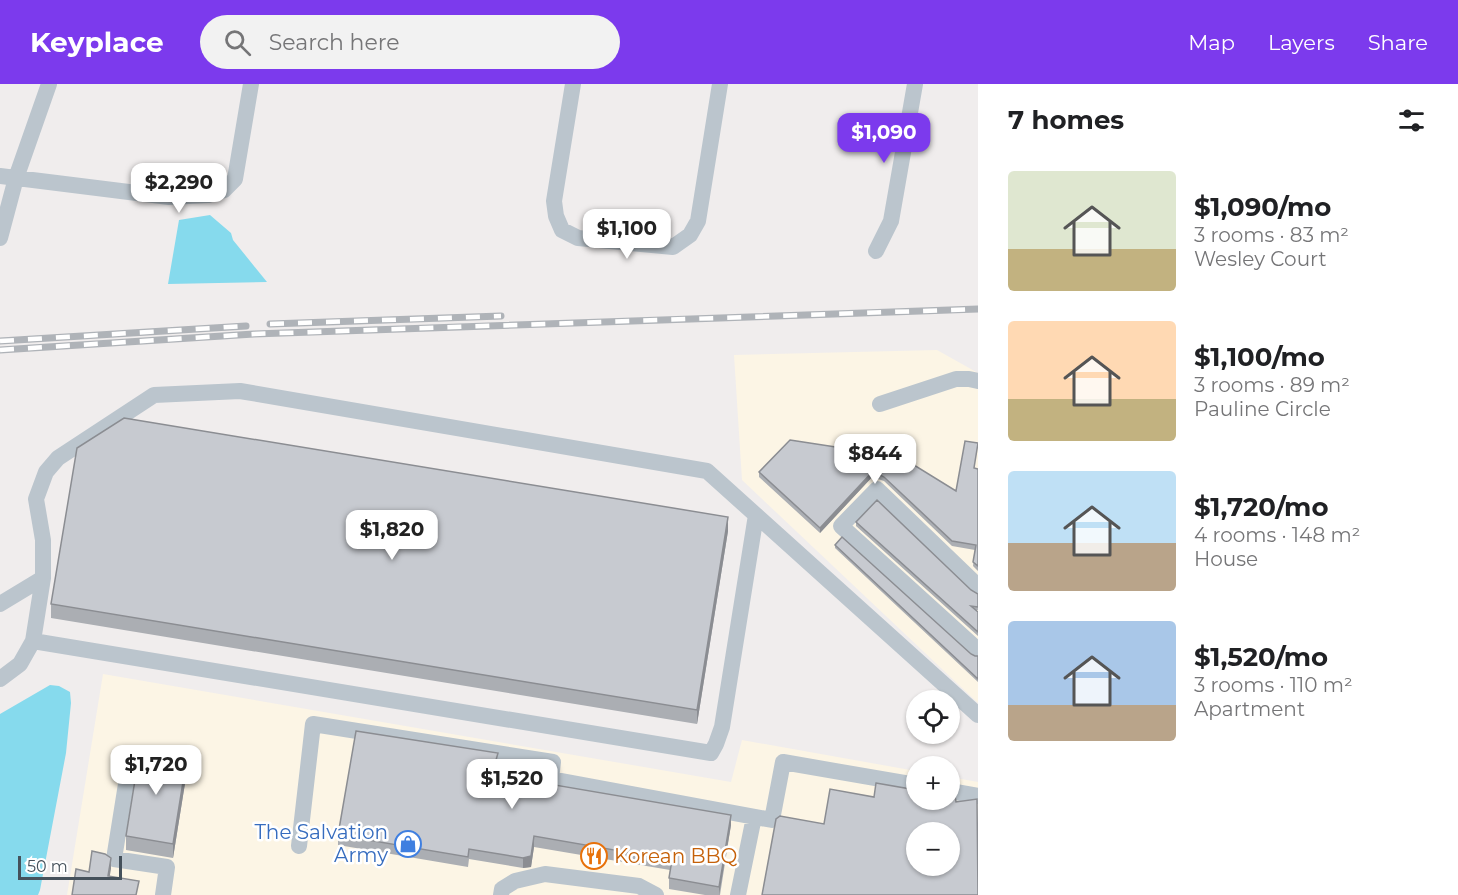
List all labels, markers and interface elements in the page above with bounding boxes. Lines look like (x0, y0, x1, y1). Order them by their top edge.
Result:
search box (200, 15, 620, 69)
text: Keyplace (30, 25, 164, 59)
icon: search (221, 26, 254, 59)
text: Search here (269, 29, 400, 56)
text: Map (1188, 30, 1235, 55)
text: Layers (1268, 30, 1335, 55)
text: Share (1368, 30, 1428, 55)
text: 7 homes (1008, 104, 1124, 136)
icon: filters (1395, 104, 1428, 137)
pin: $1,090 (835, 113, 933, 164)
text: $1,090 (851, 120, 917, 144)
pin: $2,290 (130, 163, 228, 214)
text: $2,290 (145, 170, 213, 194)
text: $1,090/mo (1194, 191, 1331, 223)
icon: home (1056, 195, 1128, 267)
pin: $1,100 (578, 209, 676, 260)
text: $1,100 (597, 216, 657, 240)
text: 3 rooms · 83 m² (1194, 223, 1349, 247)
text: Wesley Court (1194, 247, 1327, 271)
text: $1,100/mo (1194, 341, 1325, 373)
icon: home (1056, 345, 1128, 417)
text: 3 rooms · 89 m² (1194, 373, 1350, 397)
text: Pauline Circle (1194, 397, 1331, 421)
pin: $844 (839, 434, 911, 485)
text: $844 (848, 441, 902, 465)
text: $1,720/mo (1194, 491, 1328, 523)
icon: home (1056, 495, 1128, 567)
pin: $1,820 (343, 510, 441, 561)
text: $1,820 (360, 517, 424, 541)
text: 4 rooms · 148 m² (1194, 523, 1360, 547)
text: House (1194, 547, 1258, 571)
text: $1,520/mo (1194, 641, 1328, 673)
icon: home (1056, 645, 1128, 717)
text: 3 rooms · 110 m² (1194, 673, 1353, 697)
map controls (906, 690, 960, 876)
button: locate (906, 690, 960, 744)
text: Apartment (1194, 697, 1305, 721)
pin: $1,720 (107, 745, 205, 796)
text: $1,720 (124, 752, 188, 776)
button: + (906, 756, 960, 810)
pin: $1,520 (463, 759, 561, 810)
text: $1,520 (481, 766, 543, 790)
place label: The Salvation Army (254, 820, 388, 867)
button: − (906, 822, 960, 876)
shop icon: The Salvation Army (393, 829, 423, 859)
restaurant icon: Korean BBQ (579, 841, 609, 871)
place label: Korean BBQ (614, 844, 738, 868)
scale bar (18, 853, 122, 880)
text: 50 m (27, 857, 68, 876)

